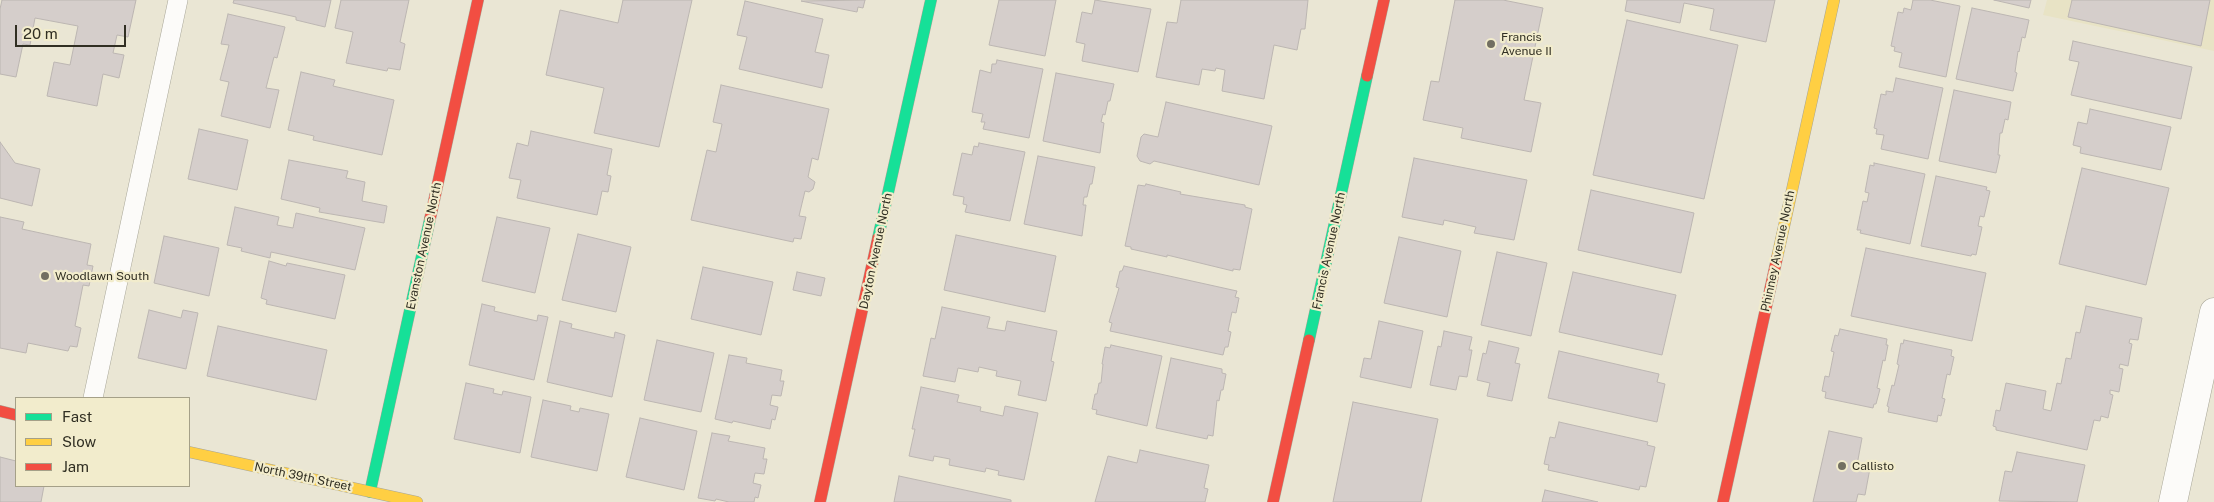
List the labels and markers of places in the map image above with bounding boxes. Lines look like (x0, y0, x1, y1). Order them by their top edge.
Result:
place label: Francis Avenue II (1501, 30, 1552, 58)
marker: Francis Avenue II (1485, 38, 1497, 50)
place label: Woodlawn South (55, 269, 149, 283)
marker: Woodlawn South (39, 270, 51, 282)
place label: Callisto (1852, 459, 1894, 473)
marker: Callisto (1836, 460, 1848, 472)

